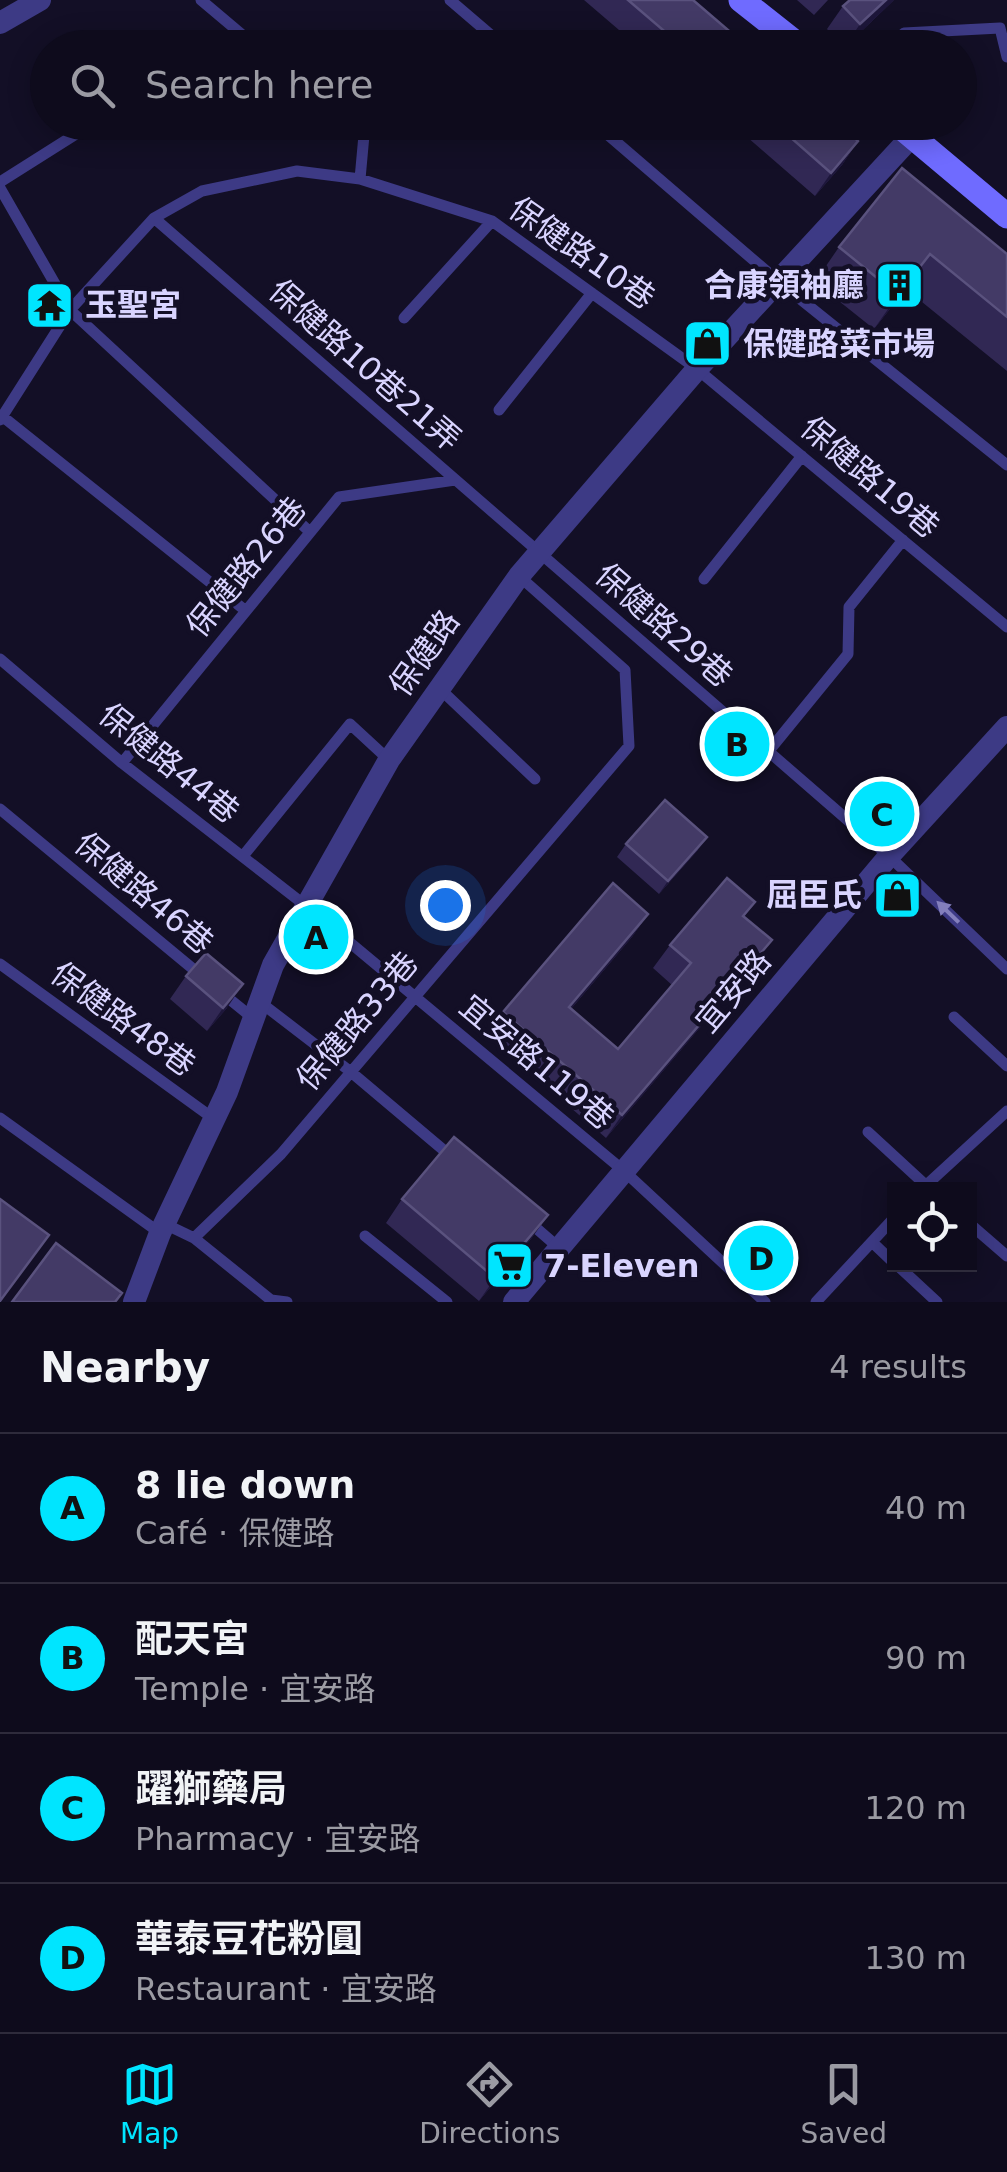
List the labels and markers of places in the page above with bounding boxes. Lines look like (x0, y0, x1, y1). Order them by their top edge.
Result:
building icon: 合康領袖廳 (873, 259, 925, 311)
place label: 合康領袖廳 (704, 266, 864, 304)
temple icon: 玉聖宮 (24, 279, 76, 331)
place label: 玉聖宮 (85, 286, 181, 324)
shop icon: 保健路菜市場 (682, 318, 734, 370)
place label: 保健路菜市場 (743, 325, 935, 363)
pin: B (704, 706, 770, 782)
pin: C (850, 776, 914, 852)
shop icon: 屈臣氏 (871, 869, 923, 921)
place label: 屈臣氏 (766, 876, 862, 914)
pin: A (284, 900, 348, 974)
pin: D (728, 1220, 794, 1296)
supermarket icon: 7-Eleven (483, 1240, 535, 1292)
place label: 7-Eleven (544, 1247, 699, 1285)

